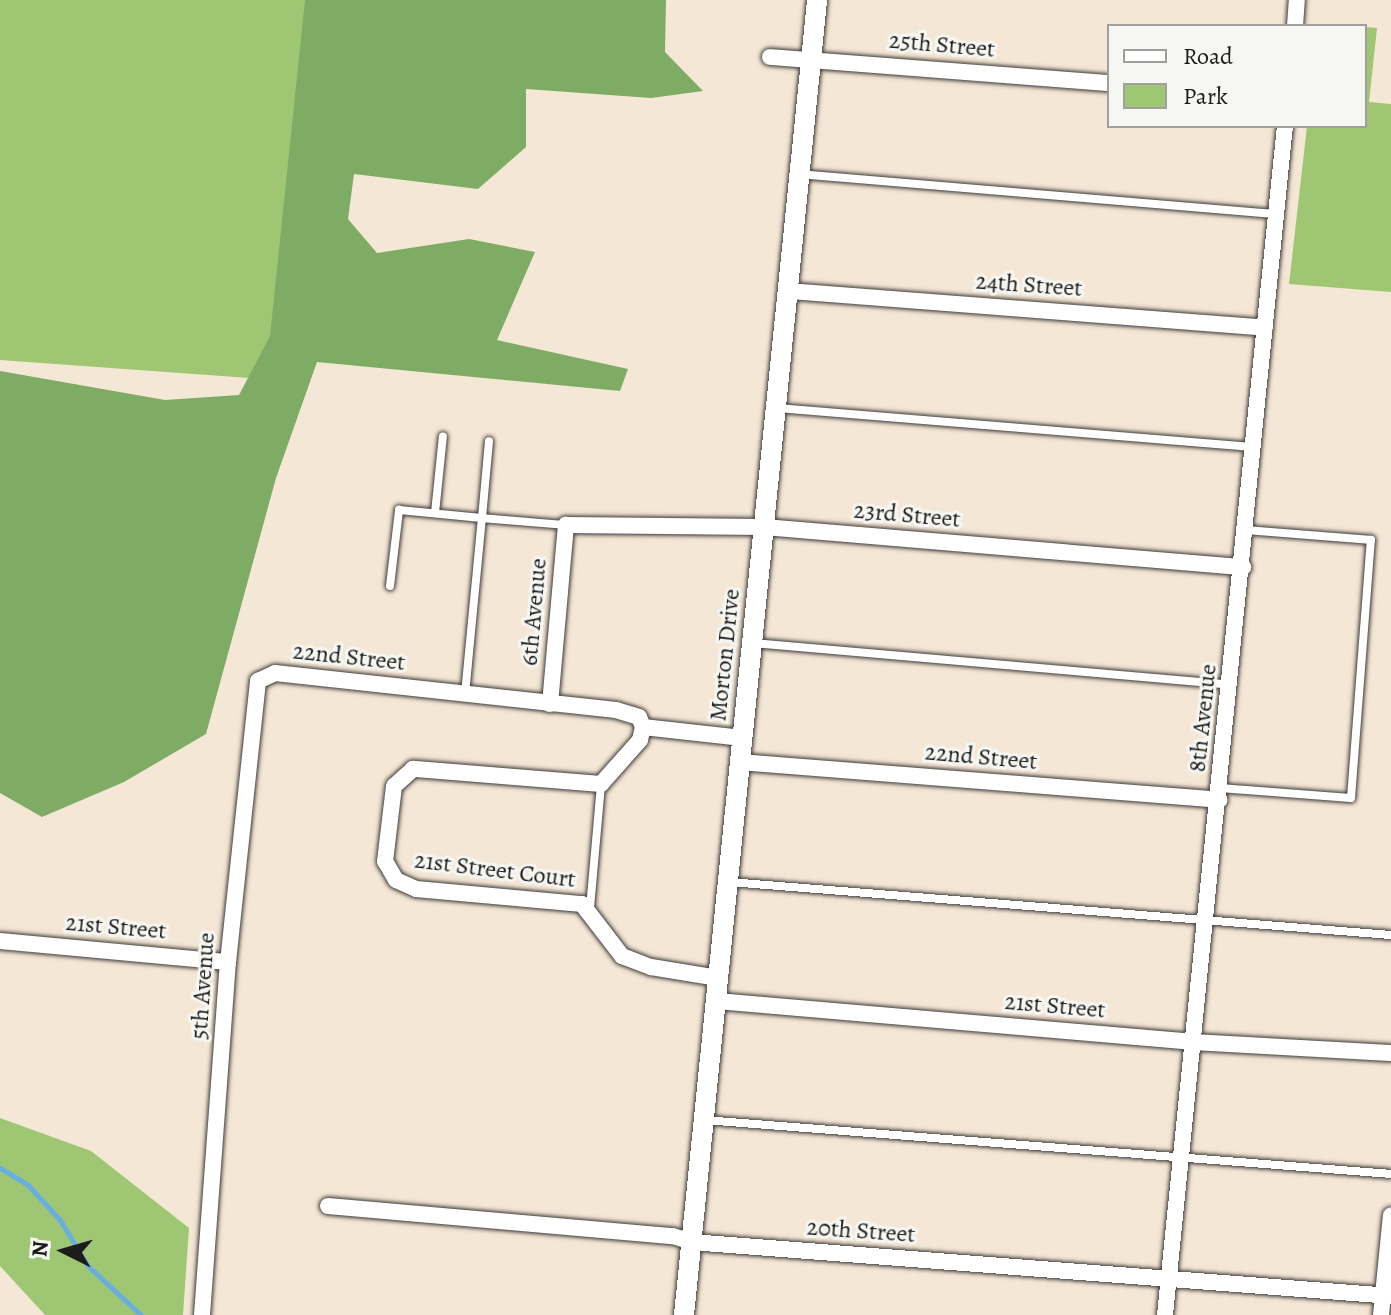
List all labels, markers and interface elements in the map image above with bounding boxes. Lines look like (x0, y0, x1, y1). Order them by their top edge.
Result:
legend (1107, 24, 1367, 128)
street label: 25th Street (888, 26, 996, 64)
text: Road (1183, 40, 1233, 72)
text: Park (1183, 80, 1228, 112)
street label: 24th Street (975, 267, 1083, 303)
street label: 23rd Street (852, 496, 962, 534)
street label: 6th Avenue (515, 557, 553, 667)
street label: Morton Drive (704, 588, 746, 722)
street label: 22nd Street (291, 637, 407, 677)
street label: 8th Avenue (1183, 662, 1223, 774)
street label: 22nd Street (924, 738, 1038, 776)
street label: 21st Street Court (413, 846, 577, 894)
street label: 21st Street (64, 908, 168, 946)
street label: 5th Avenue (185, 931, 221, 1041)
street label: 21st Street (1003, 987, 1107, 1025)
north arrow (24, 1211, 104, 1291)
street label: 20th Street (806, 1213, 916, 1249)
text: N (24, 1240, 56, 1258)

